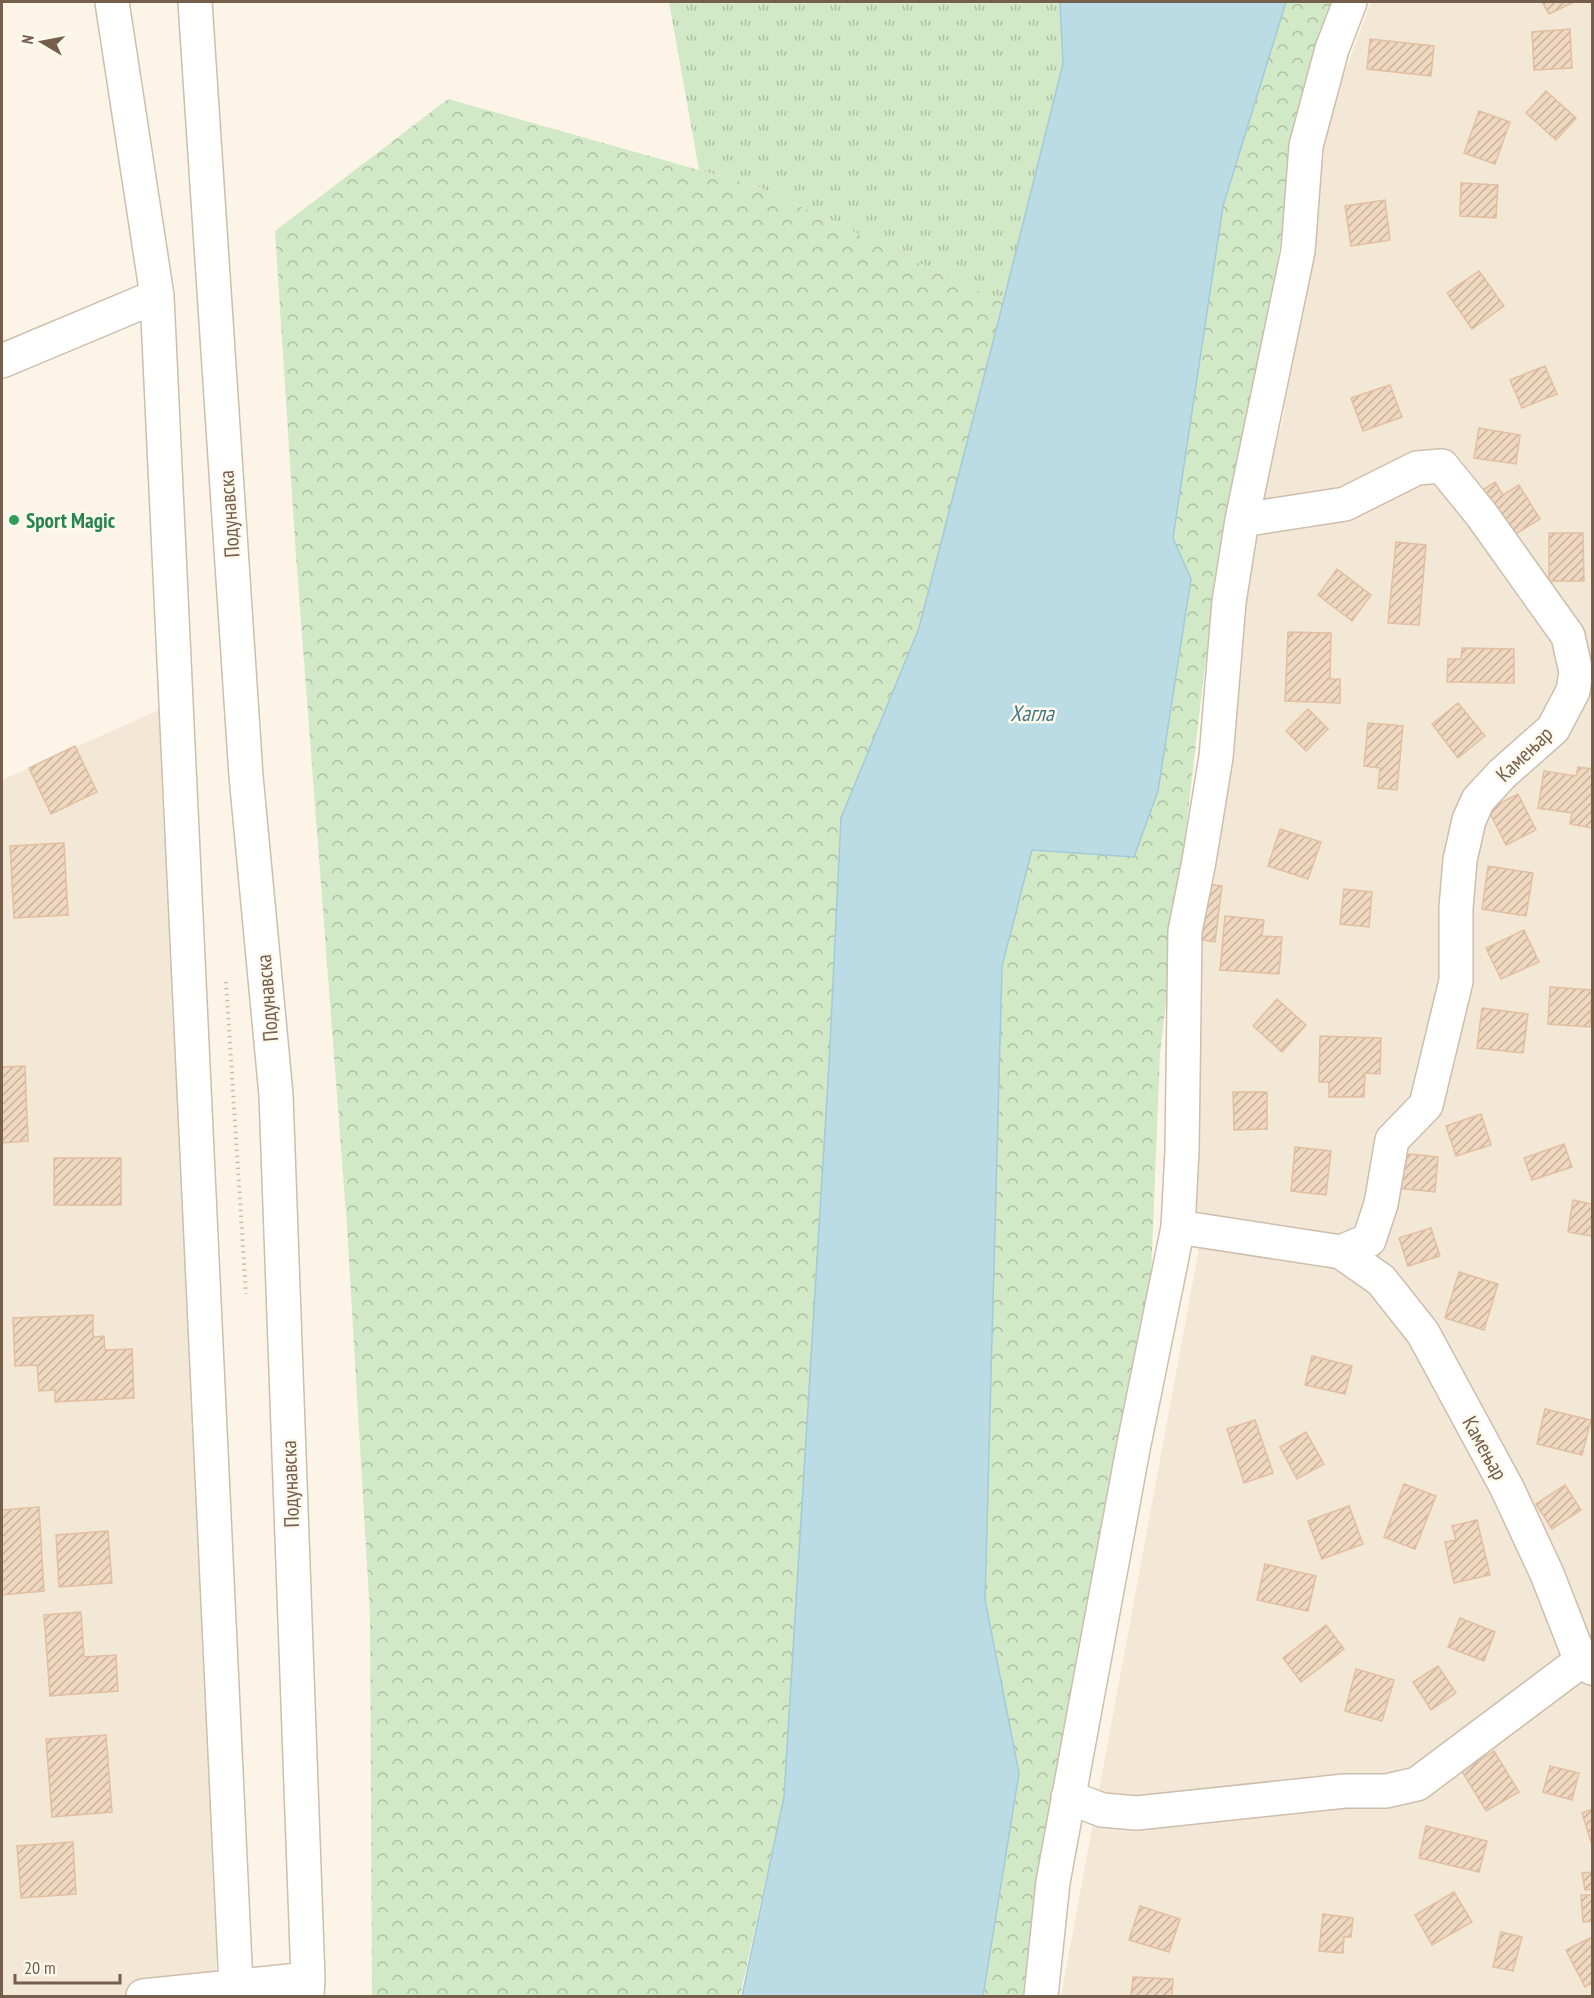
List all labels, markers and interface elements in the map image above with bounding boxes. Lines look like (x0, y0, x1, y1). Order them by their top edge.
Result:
north arrow (12, 12, 72, 72)
text: N (17, 33, 38, 45)
street label: Подунавска (212, 470, 246, 558)
place label: Sport Magic (26, 507, 116, 534)
marker: Sport Magic (7, 513, 21, 527)
water label: Хагла (1010, 699, 1055, 727)
street label: Камењар (1490, 720, 1558, 788)
street label: Подунавска (250, 953, 284, 1043)
street label: Камењар (1456, 1411, 1514, 1485)
street label: Подунавска (275, 1440, 305, 1528)
scale bar (15, 1947, 120, 1985)
text: 20 m (24, 1956, 56, 1979)

